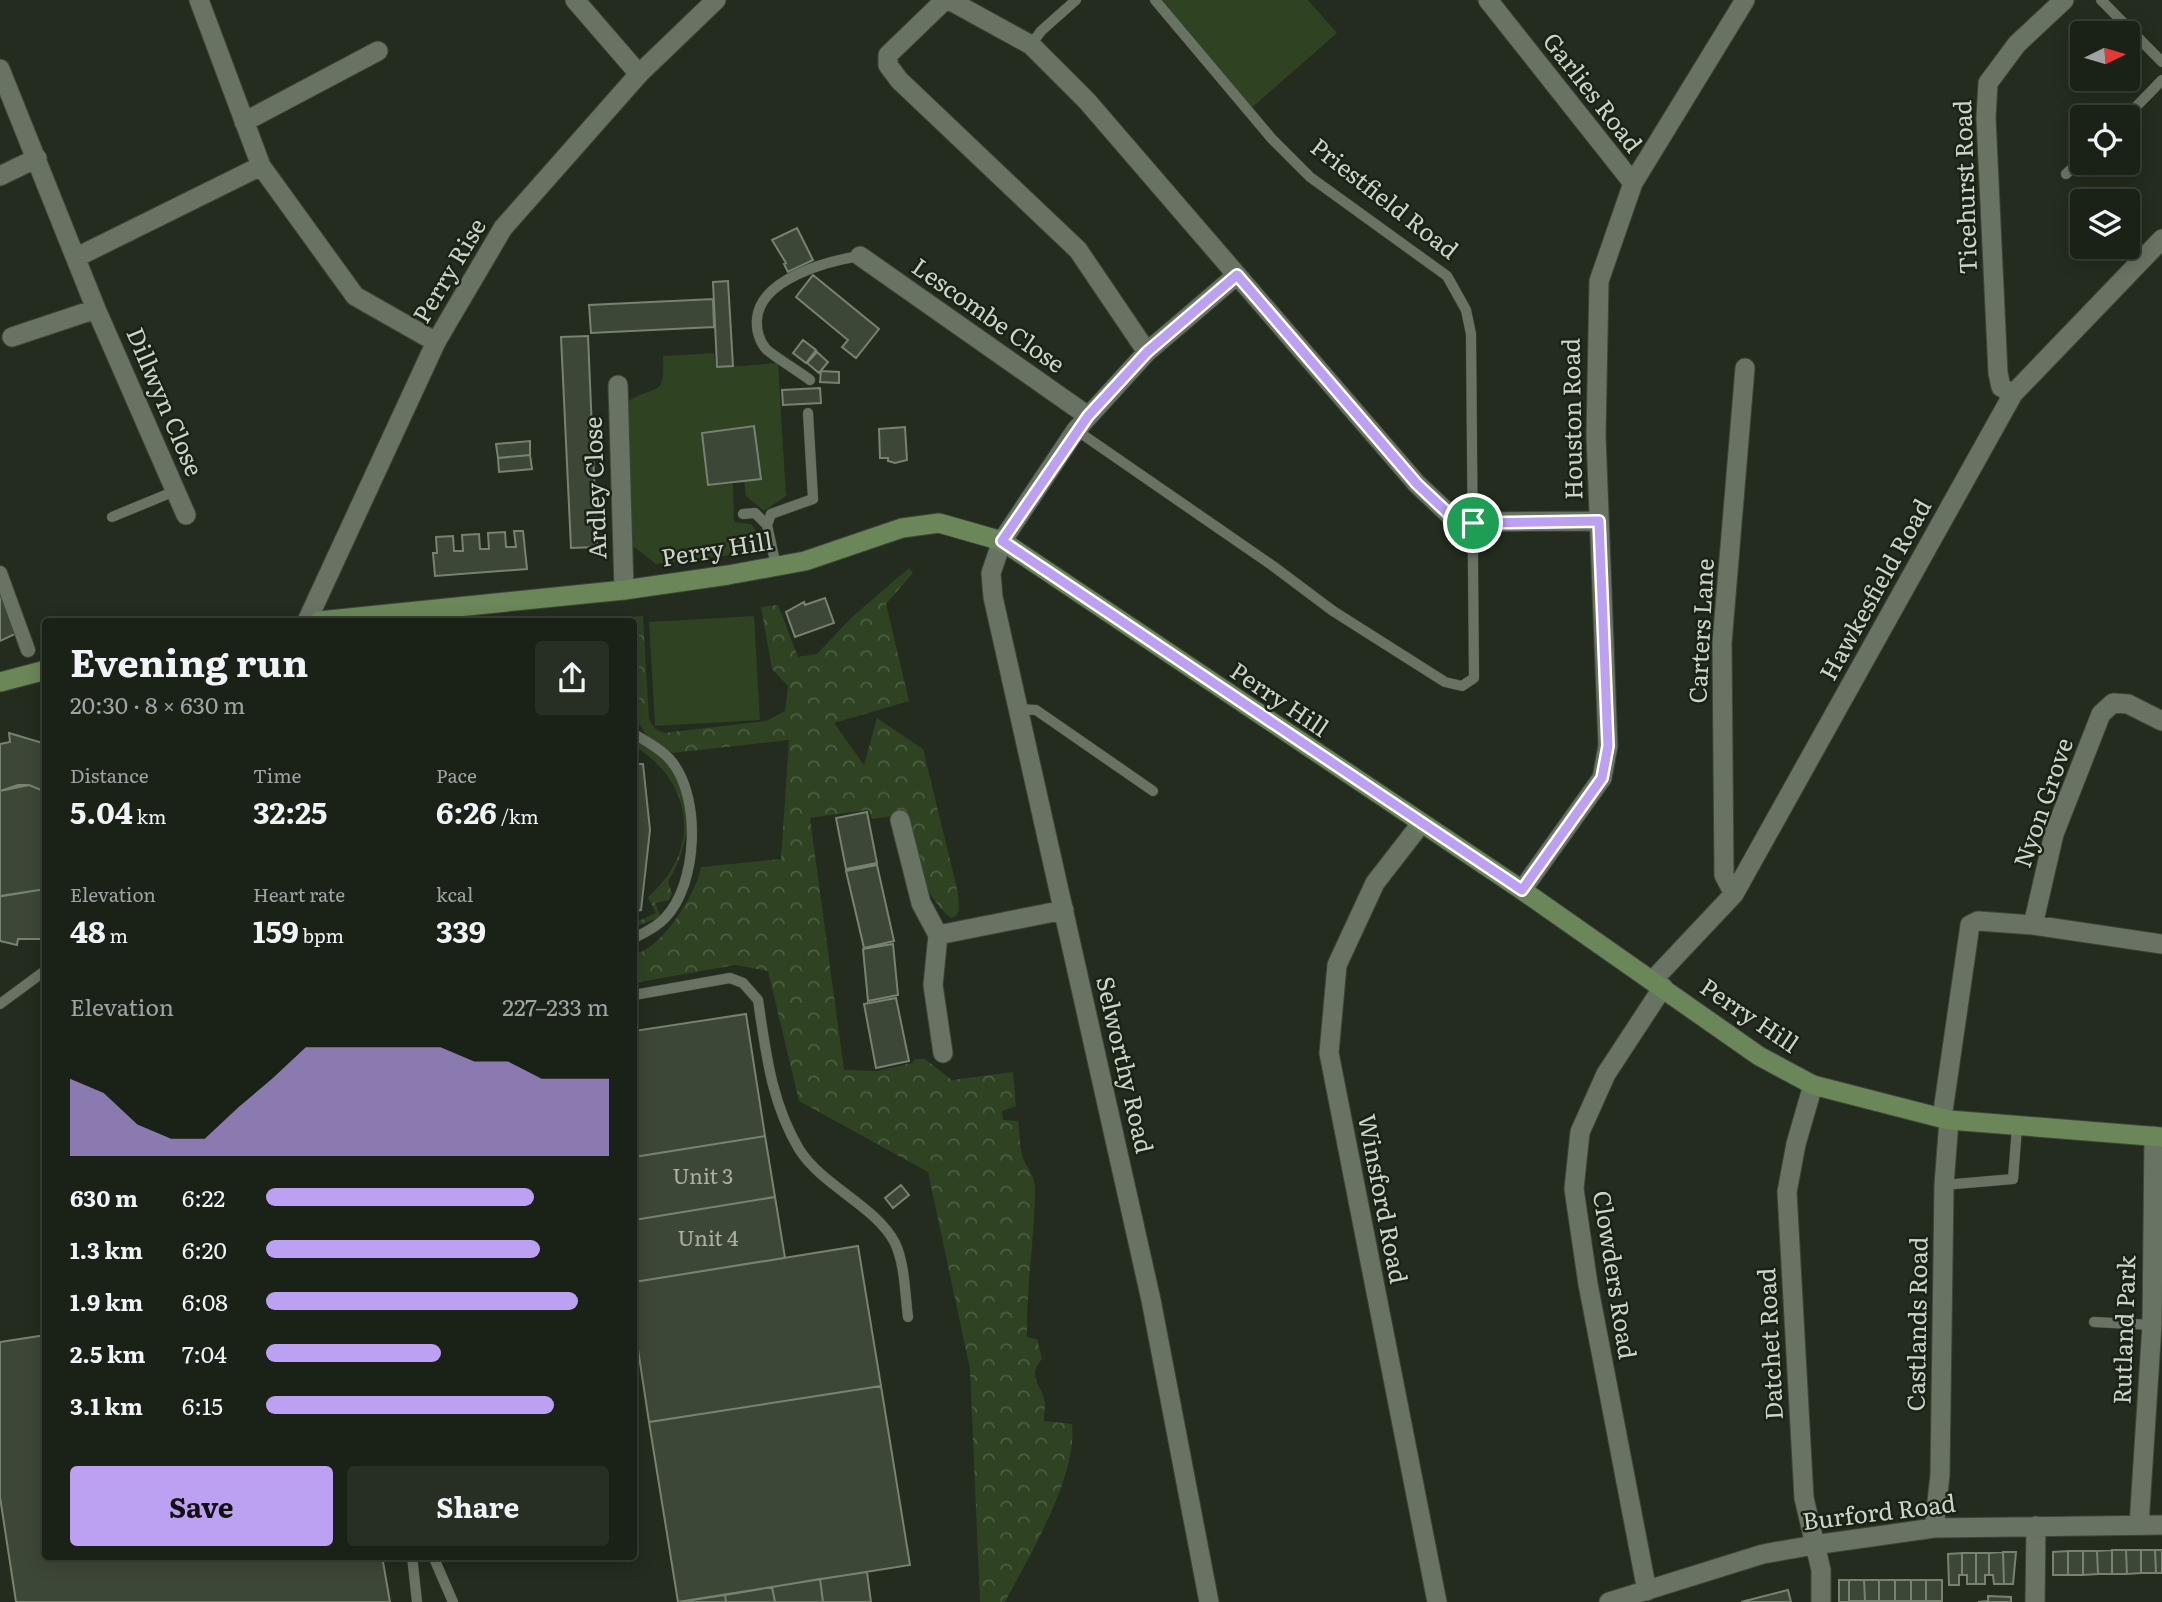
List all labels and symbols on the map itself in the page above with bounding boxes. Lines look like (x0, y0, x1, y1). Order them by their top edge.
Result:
north arrow (2070, 21, 2140, 91)
street label: Garlies Road (1536, 24, 1652, 159)
street label: Ticehurst Road (1943, 99, 1984, 275)
street label: Priestfield Road (1304, 128, 1467, 266)
street label: Perry Rise (403, 211, 493, 329)
street label: Lescombe Close (906, 248, 1073, 380)
street label: Dillwyn Close (119, 321, 213, 481)
street label: Houston Road (1552, 337, 1589, 500)
street label: Ardley Close (574, 416, 613, 560)
street label: Hawkesfield Road (1809, 491, 1938, 686)
pin (1443, 493, 1503, 553)
street label: Perry Hill (658, 521, 775, 574)
street label: Carters Lane (1678, 557, 1721, 704)
street label: Perry Hill (1224, 652, 1337, 744)
street label: Nyon Grove (2003, 732, 2080, 872)
street label: Perry Hill (1694, 968, 1807, 1060)
street label: Selworthy Road (1089, 972, 1164, 1157)
street label: Winsford Road (1351, 1111, 1418, 1287)
house number: Unit 3 (673, 1159, 733, 1190)
street label: Clowders Road (1586, 1188, 1647, 1362)
house number: Unit 4 (677, 1221, 739, 1252)
street label: Castlands Road (1896, 1236, 1935, 1412)
street label: Rutland Park (2102, 1254, 2143, 1405)
street label: Datchet Road (1747, 1267, 1790, 1421)
street label: Burford Road (1800, 1484, 1958, 1537)

